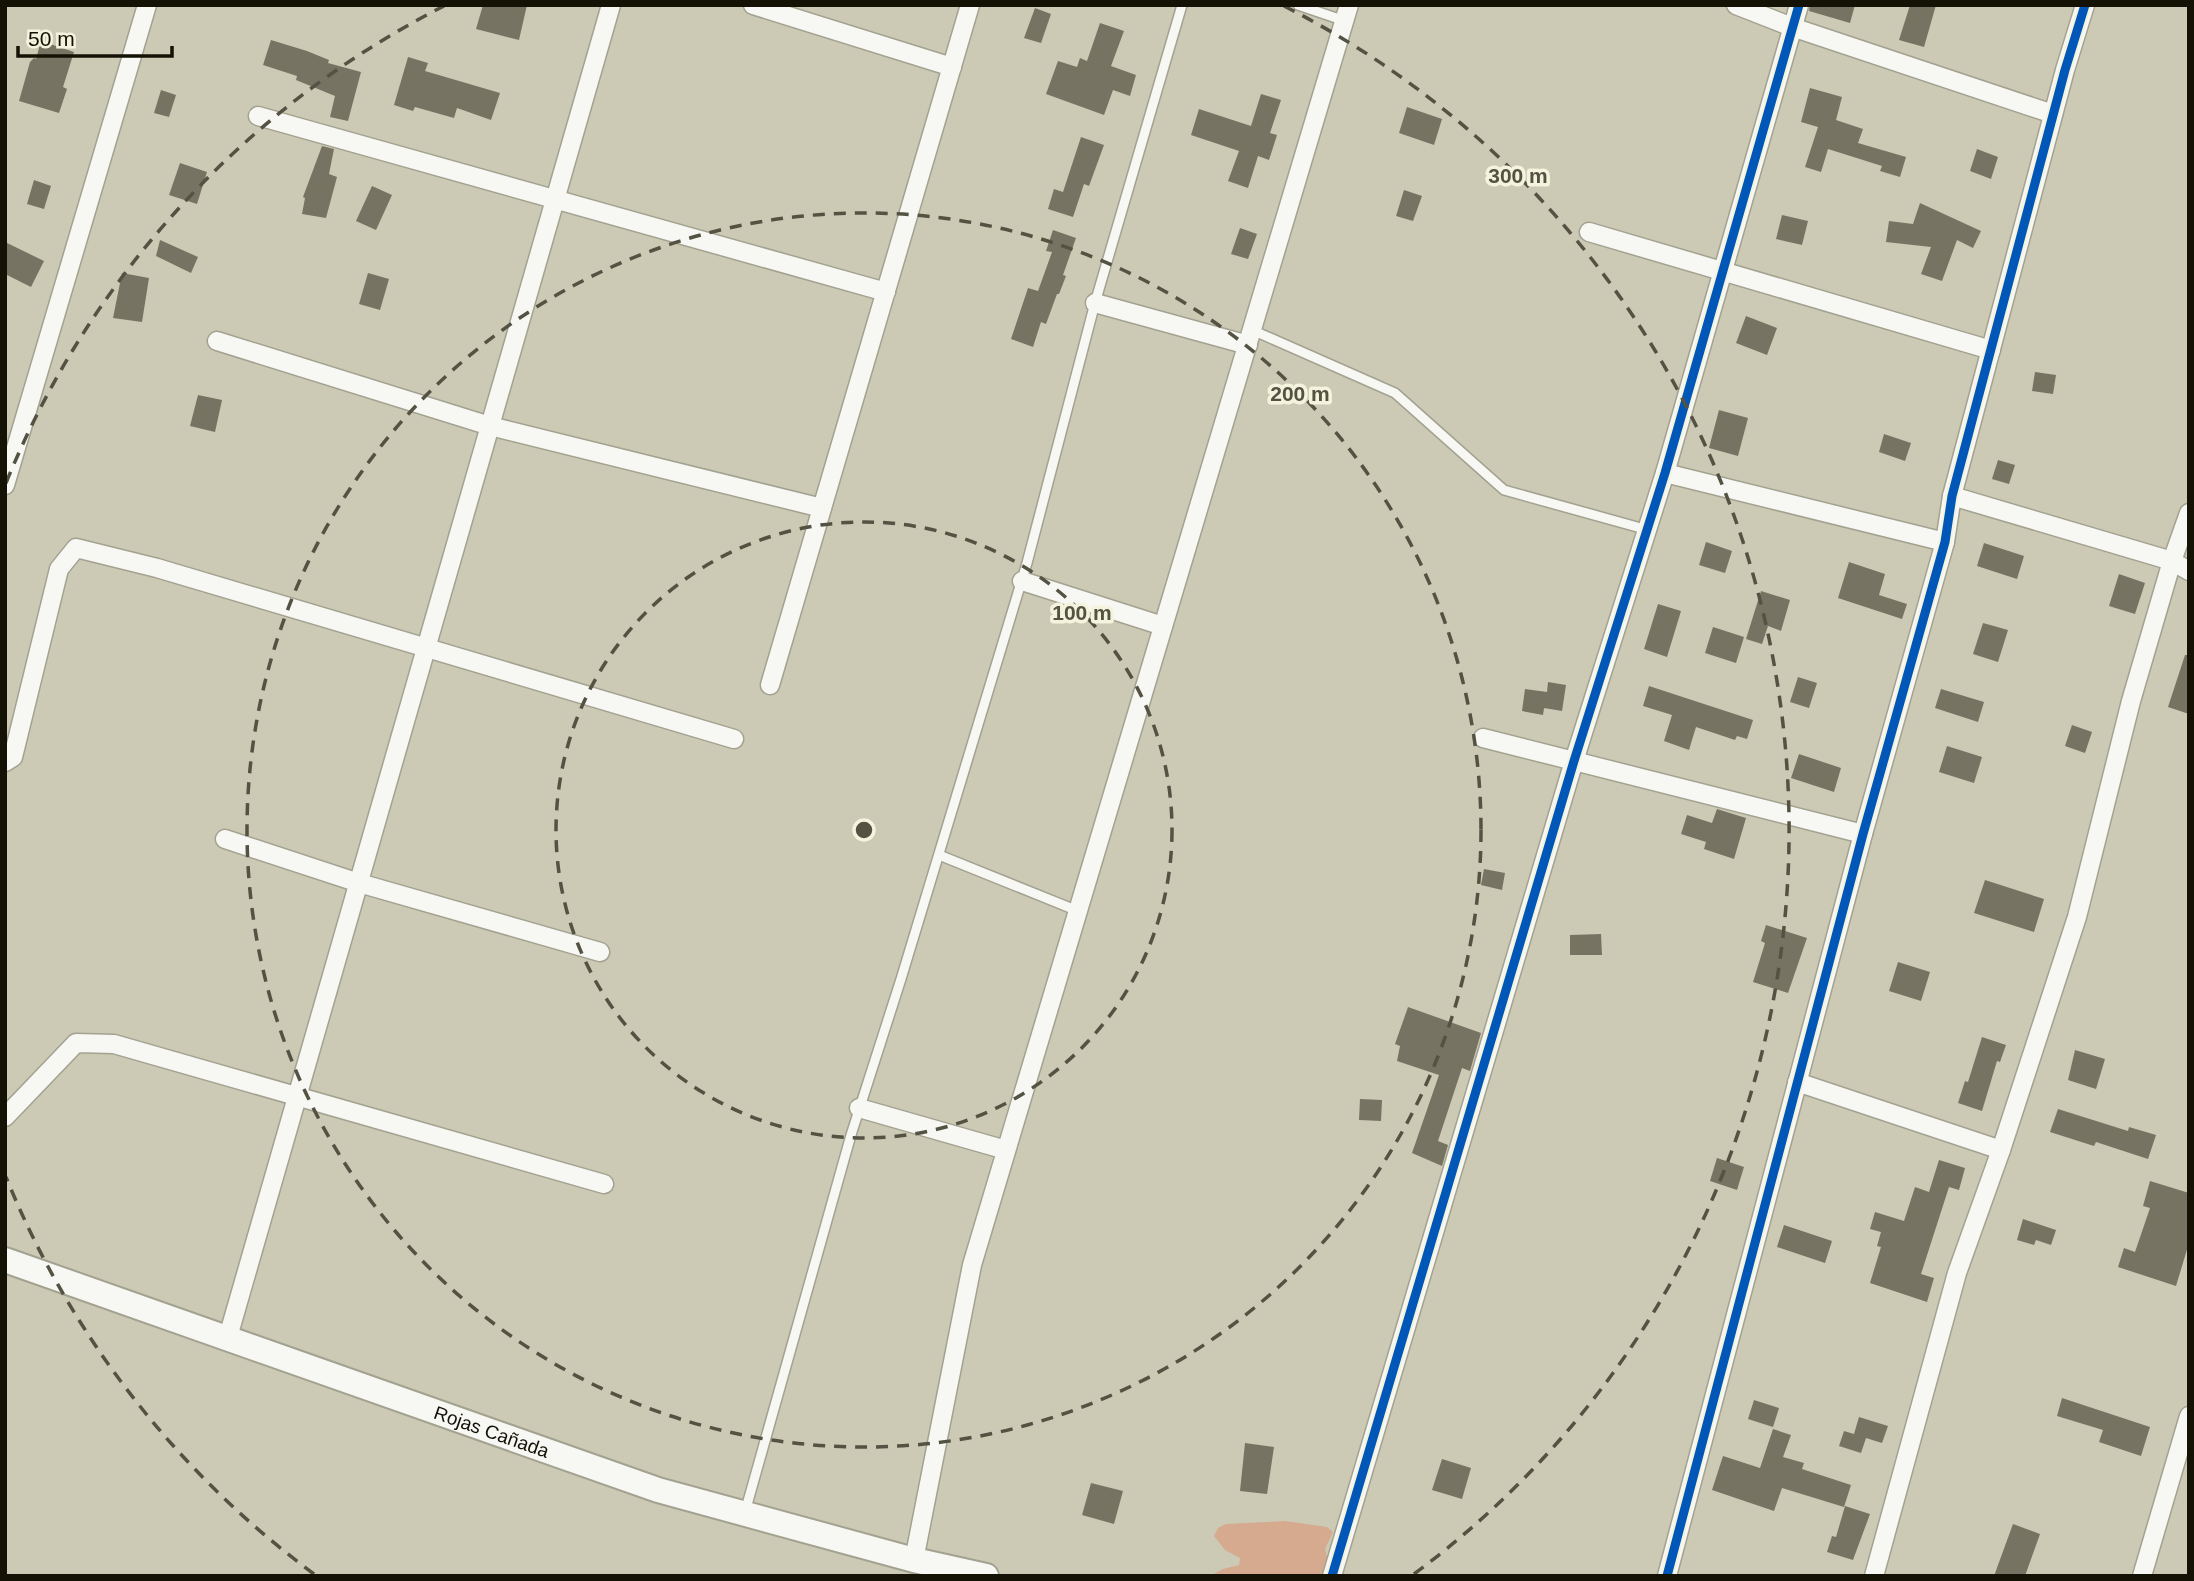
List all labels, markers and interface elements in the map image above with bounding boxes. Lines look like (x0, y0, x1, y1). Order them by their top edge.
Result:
scale bar (18, 14, 172, 58)
text: 50 m (28, 27, 75, 50)
text: 300 m (1488, 164, 1548, 187)
text: 200 m (1270, 382, 1330, 405)
text: 100 m (1052, 601, 1112, 624)
centre of rings (852, 818, 876, 842)
street label: Rojas Cañada (431, 1402, 552, 1462)

